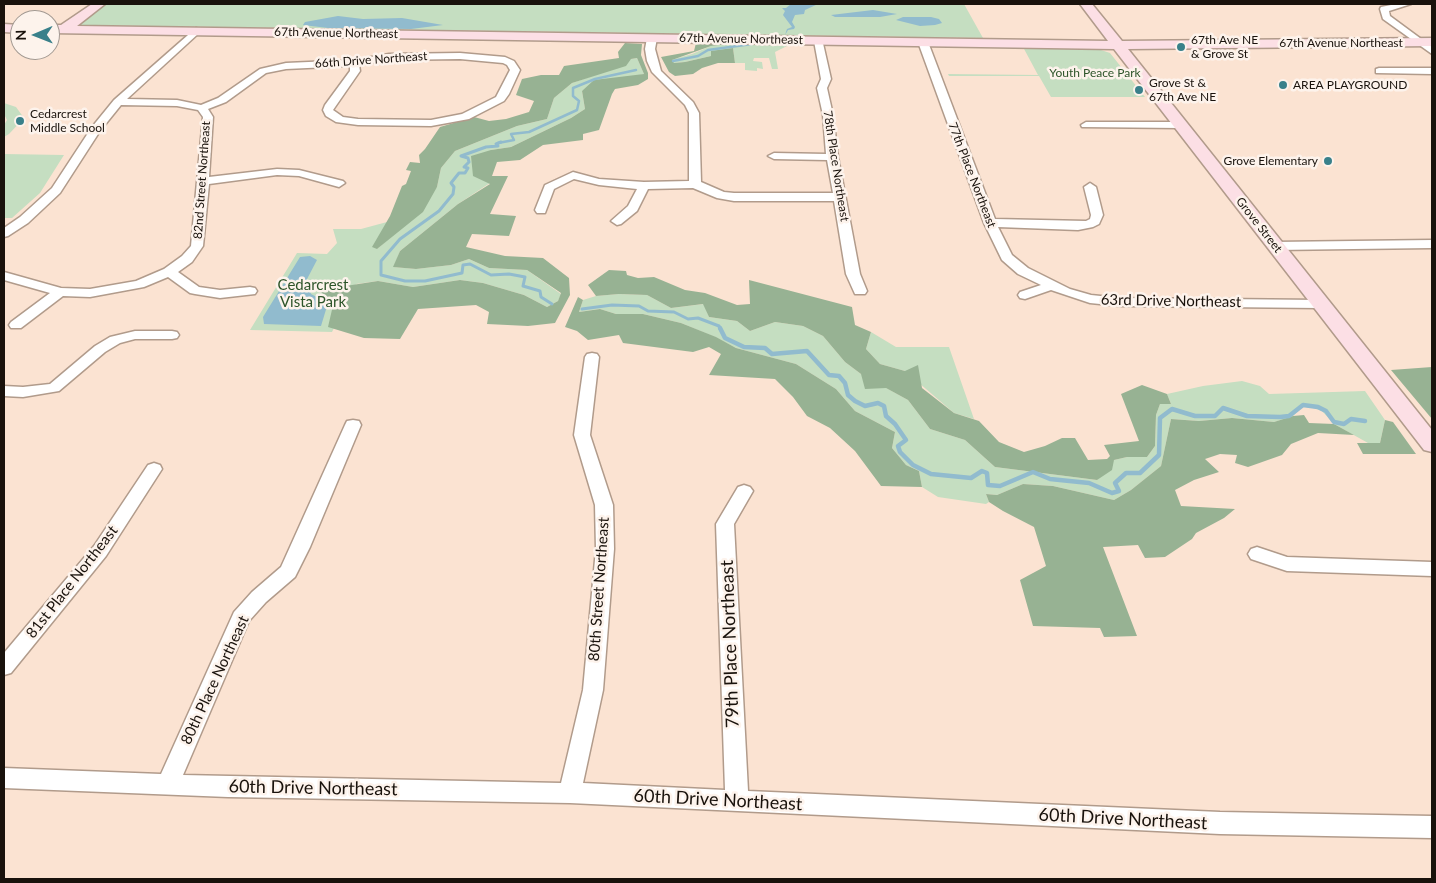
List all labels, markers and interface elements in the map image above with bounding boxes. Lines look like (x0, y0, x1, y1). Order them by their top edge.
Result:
north arrow (10, 10, 60, 60)
street label: 67th Avenue Northeast (274, 25, 398, 41)
text: N (12, 30, 29, 41)
street label: 67th Avenue Northeast (679, 31, 803, 47)
place label: 67th Ave NE & Grove St (1191, 33, 1258, 61)
street label: 67th Avenue Northeast (1279, 36, 1403, 50)
marker: 67th Ave NE & Grove St (1175, 41, 1187, 53)
street label: 66th Drive Northeast (314, 49, 428, 71)
park label: Youth Peace Park (1049, 66, 1141, 80)
place label: Grove St & 67th Ave NE (1149, 76, 1216, 104)
place label: AREA PLAYGROUND (1293, 78, 1407, 92)
marker: AREA PLAYGROUND (1277, 79, 1289, 91)
marker: Grove St & 67th Ave NE (1133, 84, 1145, 96)
place label: Cedarcrest Middle School (30, 107, 105, 135)
street label: 78th Place Northeast (820, 110, 852, 222)
marker: Cedarcrest Middle School (14, 115, 26, 127)
street label: 77th Place Northeast (945, 120, 999, 230)
street label: 82nd Street Northeast (191, 121, 213, 239)
place label: Grove Elementary (1223, 154, 1318, 168)
marker: Grove Elementary (1322, 155, 1334, 167)
street label: Grove Street (1233, 194, 1285, 256)
park label: Cedarcrest Vista Park (278, 276, 348, 311)
street label: 63rd Drive Northeast (1101, 291, 1241, 311)
street label: 80th Street Northeast (585, 516, 613, 662)
street label: 81st Place Northeast (22, 522, 122, 642)
street label: 79th Place Northeast (716, 560, 744, 728)
street label: 80th Place Northeast (177, 613, 253, 747)
street label: 60th Drive Northeast (228, 776, 398, 800)
street label: 60th Drive Northeast (633, 785, 803, 815)
street label: 60th Drive Northeast (1038, 804, 1208, 834)

